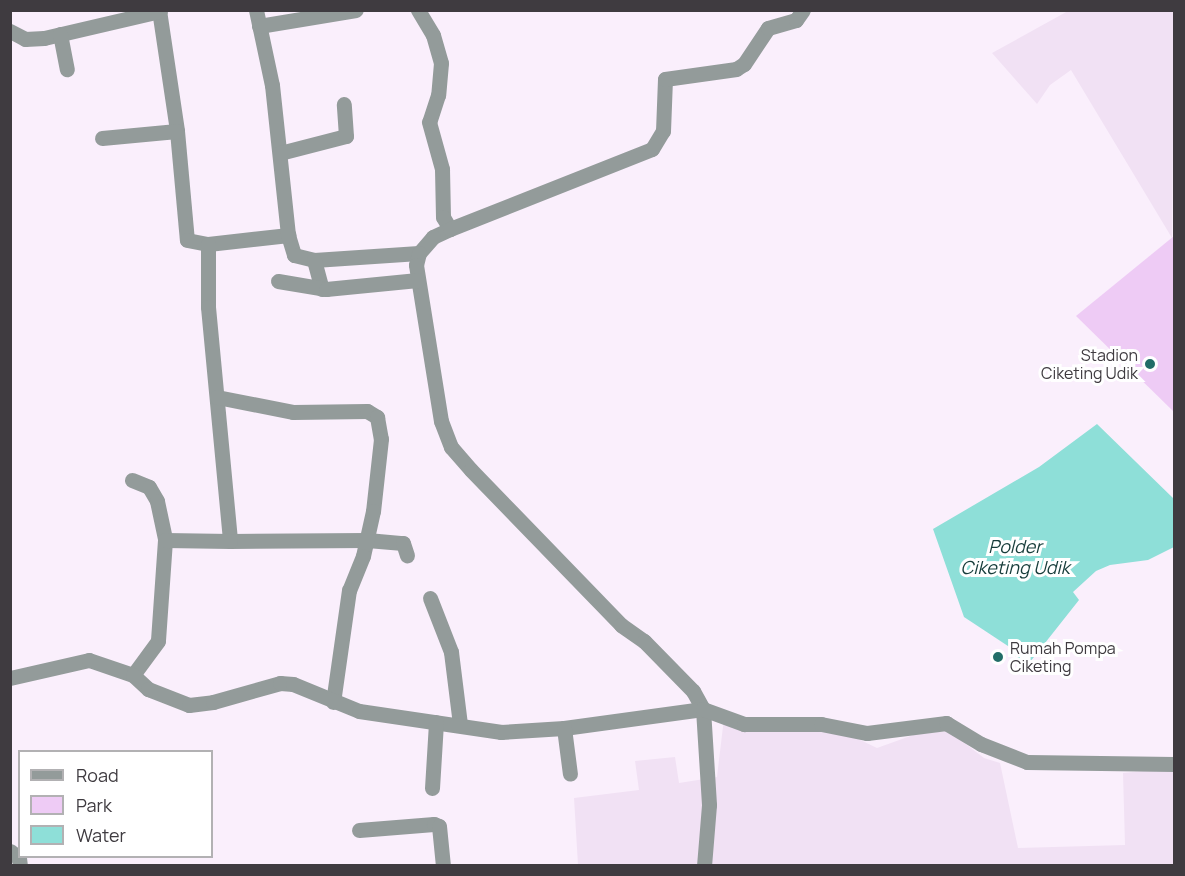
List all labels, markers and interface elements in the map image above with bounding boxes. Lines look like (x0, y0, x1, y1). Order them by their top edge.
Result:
place label: Stadion Ciketing Udik (1041, 345, 1138, 383)
marker: Stadion Ciketing Udik (1143, 357, 1157, 371)
water label: Polder Ciketing Udik (960, 536, 1070, 578)
place label: Rumah Pompa Ciketing (1010, 638, 1116, 676)
marker: Rumah Pompa Ciketing (991, 650, 1005, 664)
legend (18, 750, 213, 858)
text: Road (76, 763, 119, 787)
text: Park (76, 793, 112, 817)
text: Water (76, 823, 126, 847)

